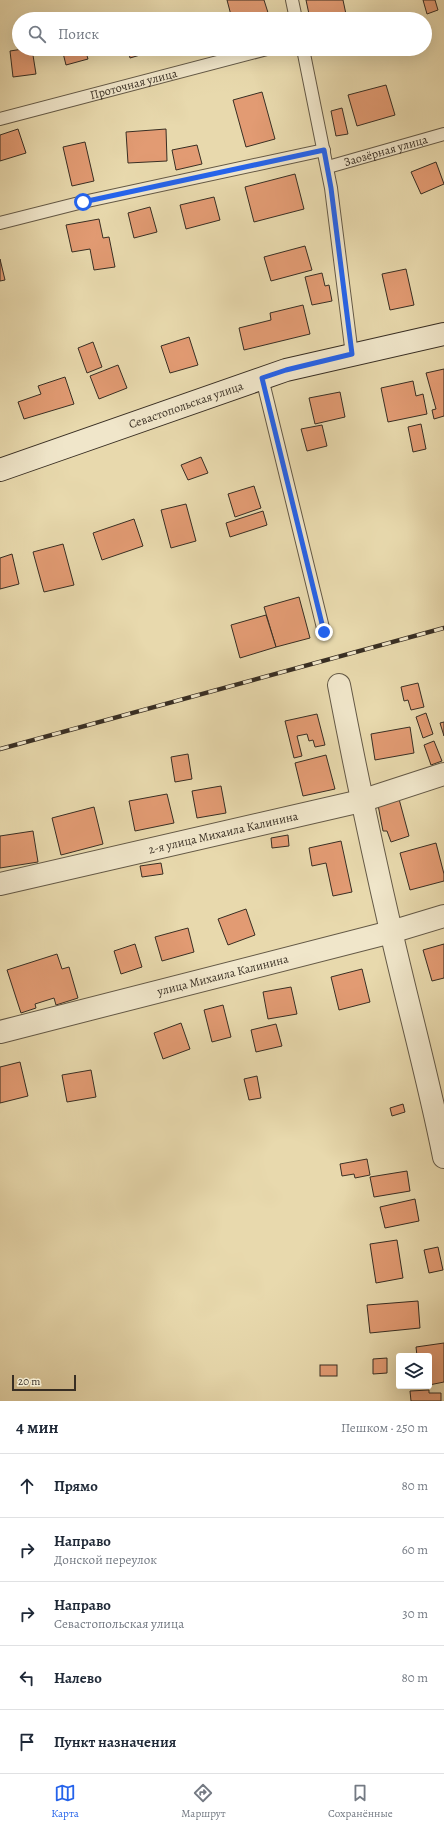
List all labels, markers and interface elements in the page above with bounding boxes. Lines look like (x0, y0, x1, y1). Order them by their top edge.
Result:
search box (12, 12, 432, 56)
icon: search (26, 23, 48, 45)
text: Поиск (58, 24, 99, 44)
street label: Проточная улица (88, 65, 179, 103)
street label: Заозёрная улица (342, 131, 430, 170)
route start (74, 193, 92, 211)
street label: Севастопольская улица (127, 377, 246, 432)
route end (315, 623, 333, 641)
street label: 2-я улица Михаила Калинина (147, 808, 300, 858)
street label: улица Михаила Калинина (154, 950, 291, 1000)
map controls (396, 1353, 432, 1389)
button: layers (396, 1353, 432, 1389)
scale bar (12, 1373, 76, 1392)
text: 20 m (18, 1374, 40, 1389)
text: 4 мин (16, 1416, 59, 1439)
text: Пешком · 250 m (341, 1419, 428, 1436)
icon: ahead (16, 1475, 38, 1497)
text: Прямо (54, 1476, 98, 1496)
text: 80 m (401, 1477, 428, 1494)
text: Направо (54, 1531, 111, 1551)
icon: right (16, 1539, 38, 1561)
text: 60 m (402, 1541, 428, 1558)
text: Донской переулок (54, 1551, 157, 1568)
text: Направо (54, 1595, 111, 1615)
icon: right (16, 1603, 38, 1625)
text: 30 m (402, 1605, 428, 1622)
text: Севастопольская улица (54, 1615, 184, 1632)
icon: left (16, 1667, 38, 1689)
text: Налево (54, 1668, 102, 1688)
text: 80 m (401, 1669, 428, 1686)
icon: arrive (16, 1731, 38, 1753)
text: Пункт назначения (54, 1732, 176, 1752)
tab: Карта (51, 1782, 79, 1821)
tab: Маршрут (181, 1782, 226, 1821)
tab: Сохранённые (328, 1782, 393, 1821)

